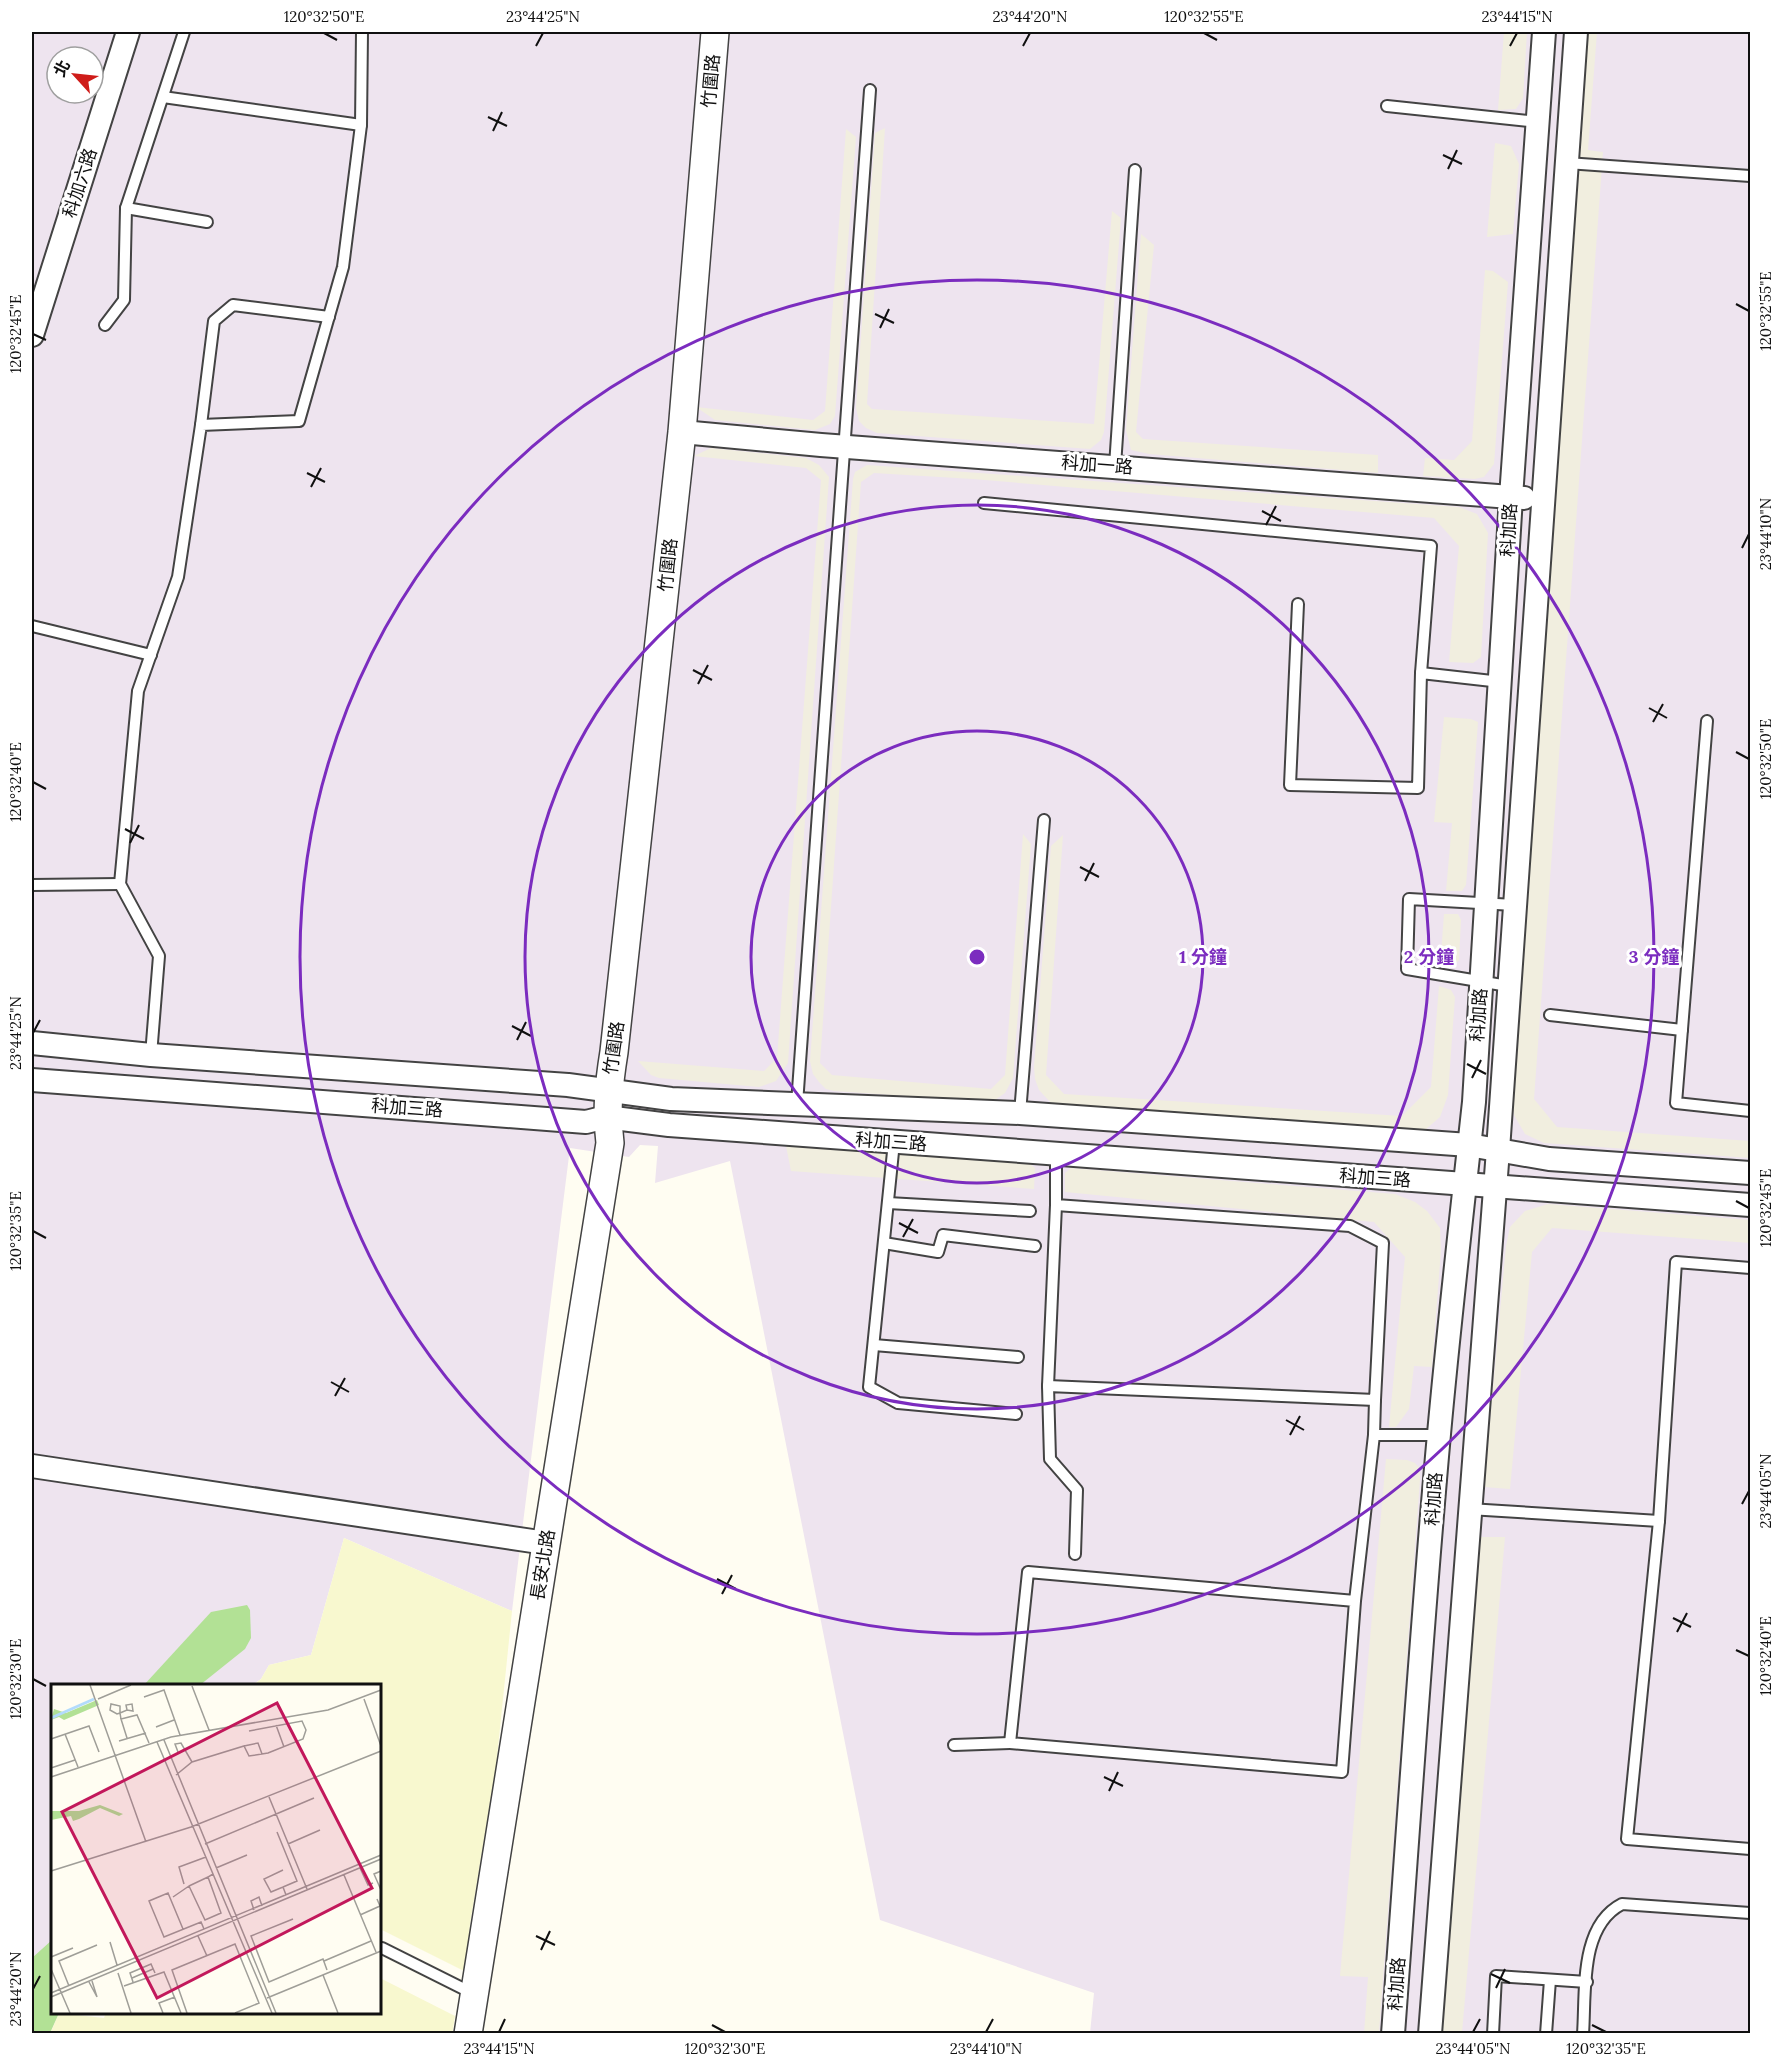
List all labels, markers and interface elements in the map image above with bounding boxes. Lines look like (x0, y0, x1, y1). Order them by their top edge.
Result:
text: 120°32'50"E (284, 7, 364, 26)
text: 23°44'25"N (506, 7, 580, 26)
text: 23°44'20"N (993, 7, 1067, 26)
text: 120°32'55"E (1164, 7, 1244, 26)
text: 23°44'15"N (1481, 7, 1553, 26)
north arrow (45, 45, 105, 105)
street label: 竹圍路 (697, 53, 724, 109)
text: 北 (49, 57, 74, 80)
street label: 科加六路 (57, 145, 102, 221)
text: 120°32'55"E (1756, 271, 1775, 351)
text: 120°32'45"E (6, 295, 25, 373)
street label: 科加一路 (1060, 451, 1134, 478)
text: 23°44'10"N (1756, 498, 1775, 570)
street label: 科加路 (1496, 502, 1521, 558)
street label: 竹圍路 (653, 537, 682, 593)
text: 120°32'50"E (1756, 719, 1775, 799)
text: 120°32'40"E (6, 742, 25, 822)
text: 1 分鐘 (1179, 945, 1227, 968)
text: 2 分鐘 (1404, 945, 1454, 968)
text: 3 分鐘 (1629, 945, 1679, 968)
centre of rings (967, 947, 987, 967)
street label: 科加路 (1465, 987, 1492, 1043)
text: 23°44'25"N (6, 996, 25, 1070)
street label: 竹圍路 (598, 1020, 629, 1076)
street label: 科加三路 (370, 1094, 444, 1121)
street label: 科加三路 (854, 1128, 928, 1155)
street label: 科加三路 (1338, 1164, 1412, 1191)
text: 120°32'45"E (1756, 1169, 1775, 1247)
text: 120°32'35"E (6, 1191, 25, 1271)
text: 23°44'05"N (1756, 1453, 1775, 1529)
street label: 科加路 (1420, 1471, 1447, 1527)
street label: 長安北路 (526, 1528, 559, 1602)
text: 120°32'40"E (1756, 1616, 1775, 1696)
text: 120°32'30"E (6, 1639, 25, 1719)
inset map (51, 1684, 381, 2014)
text: 23°44'20"N (6, 1952, 25, 2026)
street label: 科加路 (1383, 1956, 1410, 2012)
text: 23°44'15"N (463, 2039, 535, 2058)
text: 120°32'30"E (685, 2039, 765, 2058)
text: 23°44'10"N (950, 2039, 1022, 2058)
text: 23°44'05"N (1435, 2039, 1511, 2058)
text: 120°32'35"E (1566, 2039, 1646, 2058)

